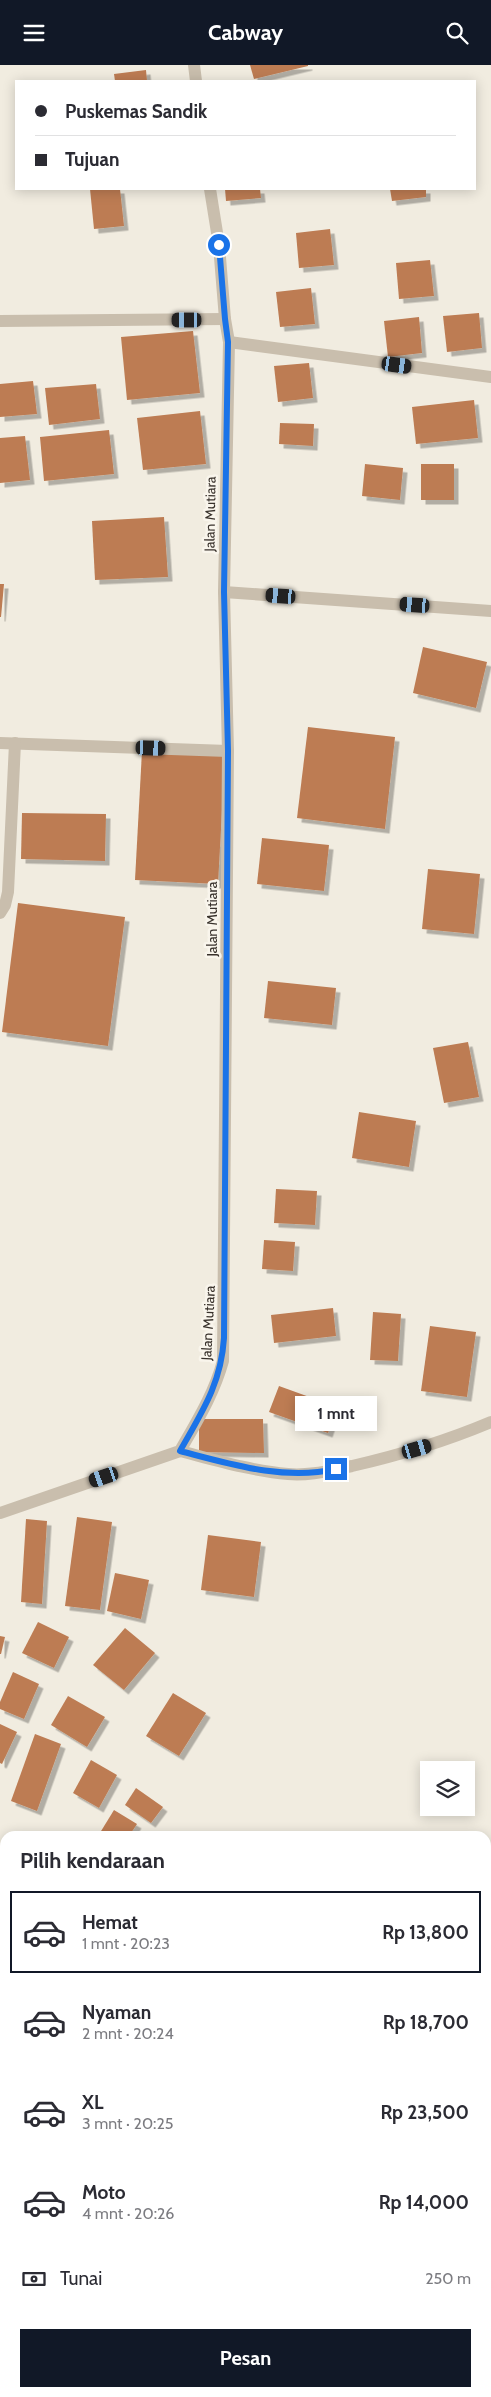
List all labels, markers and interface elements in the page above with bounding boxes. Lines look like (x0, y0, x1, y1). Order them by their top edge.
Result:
icon: menu (20, 19, 48, 47)
text: Cabway (208, 19, 283, 46)
icon: search (443, 19, 471, 47)
text: Puskemas Sandik (65, 100, 207, 123)
text: Tujuan (65, 148, 119, 171)
route start (208, 234, 230, 256)
car (172, 313, 202, 328)
car (381, 355, 412, 375)
street label: Jalan Mutiara (200, 476, 220, 553)
car (265, 587, 296, 605)
car (399, 596, 430, 614)
car (135, 740, 166, 756)
street label: Jalan Mutiara (203, 881, 221, 958)
street label: Jalan Mutiara (197, 1285, 219, 1362)
callout: 1 mnt (295, 1397, 377, 1431)
text: 1 mnt (317, 1404, 355, 1423)
car (400, 1438, 433, 1460)
route end (325, 1458, 347, 1480)
car (87, 1465, 120, 1489)
map controls (420, 1761, 475, 1816)
button: layers (420, 1761, 475, 1816)
text: Pilih kendaraan (20, 1847, 165, 1874)
icon: car (22, 1910, 67, 1955)
text: Hemat (82, 1911, 138, 1934)
text: Rp 13,800 (382, 1921, 469, 1944)
text: 1 mnt · 20:23 (82, 1934, 170, 1953)
icon: car (22, 2000, 67, 2045)
text: Nyaman (82, 2001, 151, 2024)
text: Rp 18,700 (383, 2011, 469, 2034)
text: 2 mnt · 20:24 (82, 2024, 174, 2043)
icon: car (22, 2090, 67, 2135)
text: XL (82, 2091, 103, 2114)
text: Rp 23,500 (380, 2101, 469, 2124)
text: 3 mnt · 20:25 (82, 2114, 173, 2133)
icon: car (22, 2180, 67, 2225)
text: Moto (82, 2181, 126, 2204)
text: Rp 14,000 (379, 2191, 469, 2214)
text: 4 mnt · 20:26 (82, 2204, 174, 2223)
icon: cash (20, 2265, 48, 2293)
text: Tunai (60, 2267, 102, 2290)
text: 250 m (425, 2269, 471, 2288)
button: Pesan (20, 2329, 471, 2387)

